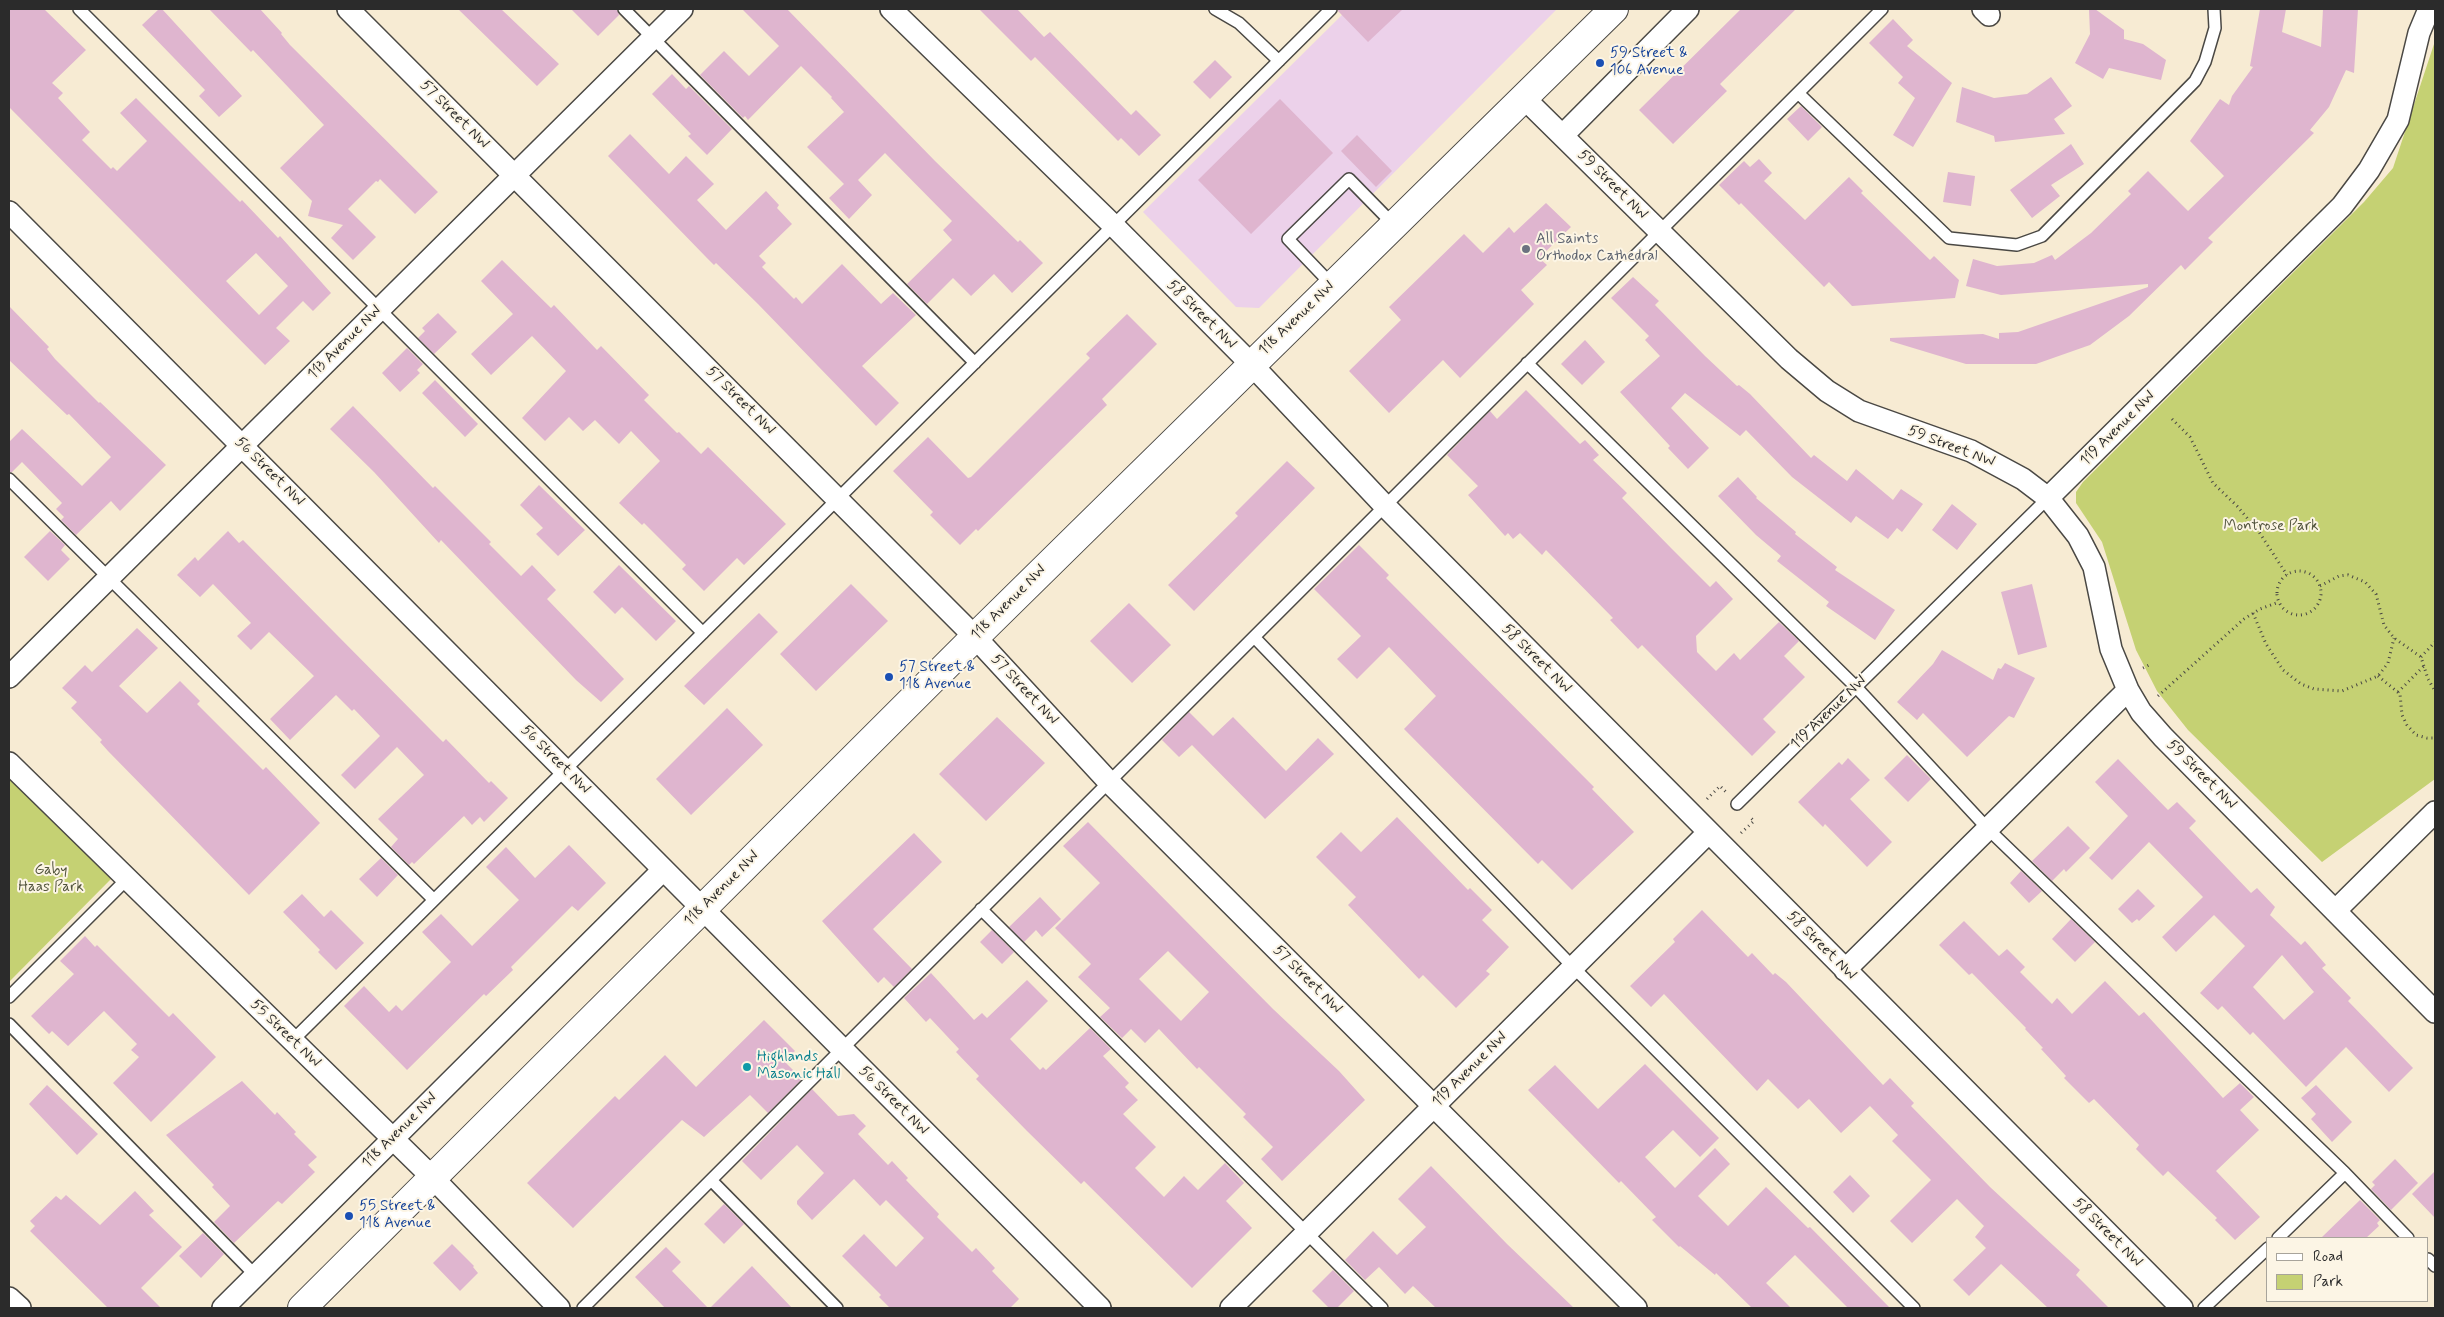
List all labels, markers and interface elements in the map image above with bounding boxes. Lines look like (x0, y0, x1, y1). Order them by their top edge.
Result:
place label: 59 Street & 106 Avenue (1610, 45, 1688, 80)
marker: 59 Street & 106 Avenue (1594, 57, 1606, 69)
street label: 57 Street NW (416, 77, 492, 153)
street label: 59 Street NW (1573, 146, 1651, 224)
place label: All Saints Orthodox Cathedral (1536, 231, 1658, 266)
marker: All Saints Orthodox Cathedral (1520, 243, 1532, 255)
street label: 58 Street NW (1163, 277, 1239, 353)
street label: 118 Avenue NW (1255, 278, 1339, 360)
street label: 113 Avenue NW (304, 302, 386, 384)
street label: 57 Street NW (702, 363, 778, 439)
street label: 119 Avenue NW (2077, 388, 2159, 470)
street label: 59 Street NW (1905, 422, 1997, 472)
street label: 56 Street NW (231, 434, 307, 510)
park label: Montrose Park (2224, 518, 2318, 536)
street label: 118 Avenue NW (968, 562, 1050, 644)
street label: 58 Street NW (1498, 621, 1574, 697)
street label: 57 Street NW (987, 651, 1061, 729)
place label: 57 Street & 118 Avenue (899, 659, 975, 694)
marker: 57 Street & 118 Avenue (883, 671, 895, 683)
street label: 119 Avenue NW (1787, 672, 1871, 754)
street label: 56 Street NW (517, 722, 593, 798)
street label: 59 Street NW (2162, 736, 2240, 814)
street label: 118 Avenue NW (681, 848, 763, 930)
park label: Gaby Haas Park (18, 862, 84, 897)
street label: 58 Street NW (1783, 908, 1859, 984)
street label: 57 Street NW (1269, 942, 1345, 1018)
street label: 55 Street NW (246, 996, 324, 1072)
street label: 119 Avenue NW (1429, 1029, 1511, 1111)
place label: Highlands Masonic Hall (757, 1049, 840, 1084)
marker: Highlands Masonic Hall (741, 1061, 753, 1073)
street label: 56 Street NW (855, 1063, 931, 1139)
street label: 118 Avenue NW (359, 1090, 441, 1172)
street label: 58 Street NW (2069, 1195, 2145, 1271)
place label: 55 Street & 118 Avenue (359, 1198, 436, 1233)
marker: 55 Street & 118 Avenue (343, 1210, 355, 1222)
legend (2266, 1237, 2429, 1302)
text: Road (2313, 1247, 2343, 1267)
text: Park (2313, 1272, 2343, 1292)

